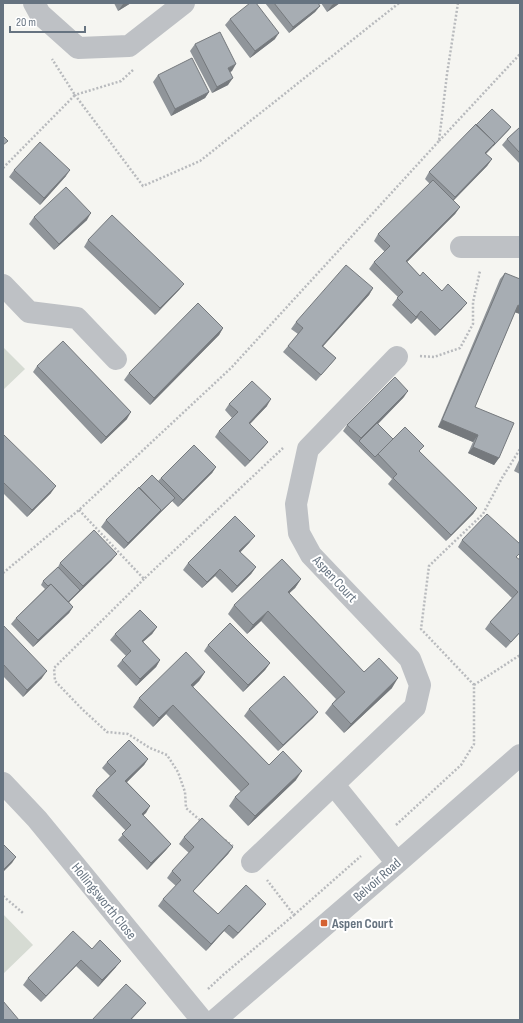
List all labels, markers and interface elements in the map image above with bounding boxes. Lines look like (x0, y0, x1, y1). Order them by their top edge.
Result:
scale bar (10, 8, 85, 34)
text: 20 m (16, 15, 36, 30)
street label: Aspen Court (308, 551, 361, 606)
street label: Belvoir Road (350, 855, 404, 905)
street label: Hollingsworth Close (68, 859, 140, 943)
place label: Aspen Court (331, 915, 393, 932)
marker: Aspen Court (319, 918, 329, 928)

